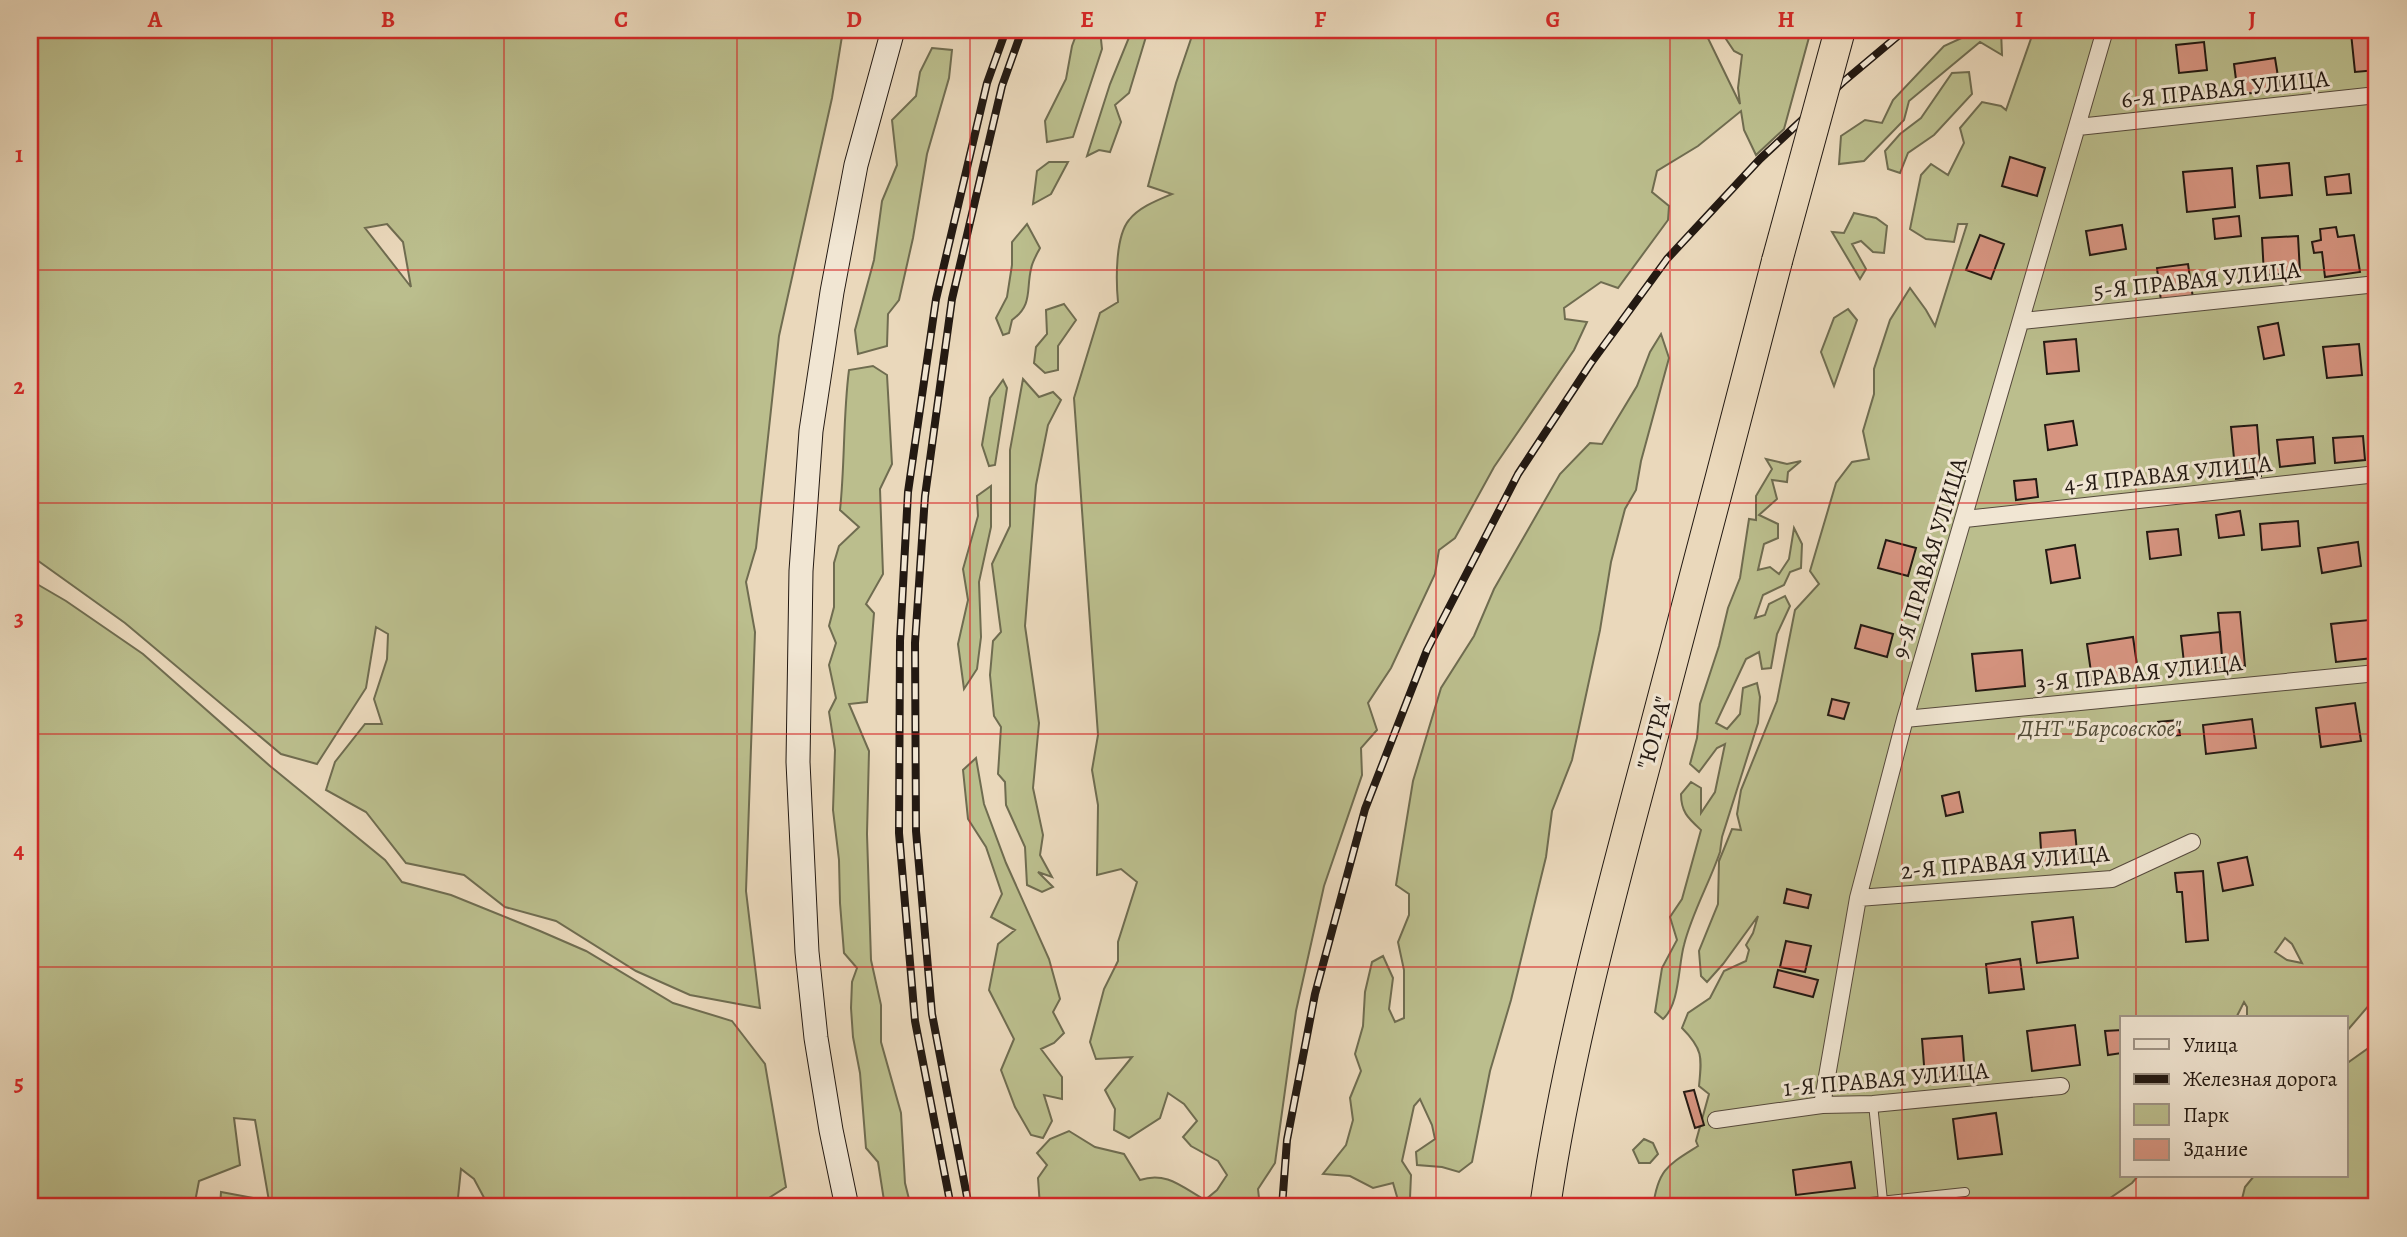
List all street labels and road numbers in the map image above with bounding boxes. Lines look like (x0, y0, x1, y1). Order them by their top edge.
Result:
street label: 6-Я ПРАВАЯ УЛИЦА (2119, 62, 2331, 116)
street label: 5-Я ПРАВАЯ УЛИЦА (2092, 253, 2303, 307)
street label: 4-Я ПРАВАЯ УЛИЦА (2063, 447, 2274, 501)
street label: 9-Я ПРАВАЯ УЛИЦА (1883, 453, 1975, 662)
street label: 3-Я ПРАВАЯ УЛИЦА (2034, 646, 2245, 700)
street label: "ЮГРА" (1629, 693, 1679, 773)
street label: 2-Я ПРАВАЯ УЛИЦА (1899, 837, 2112, 887)
street label: 1-Я ПРАВАЯ УЛИЦА (1782, 1054, 1991, 1104)

